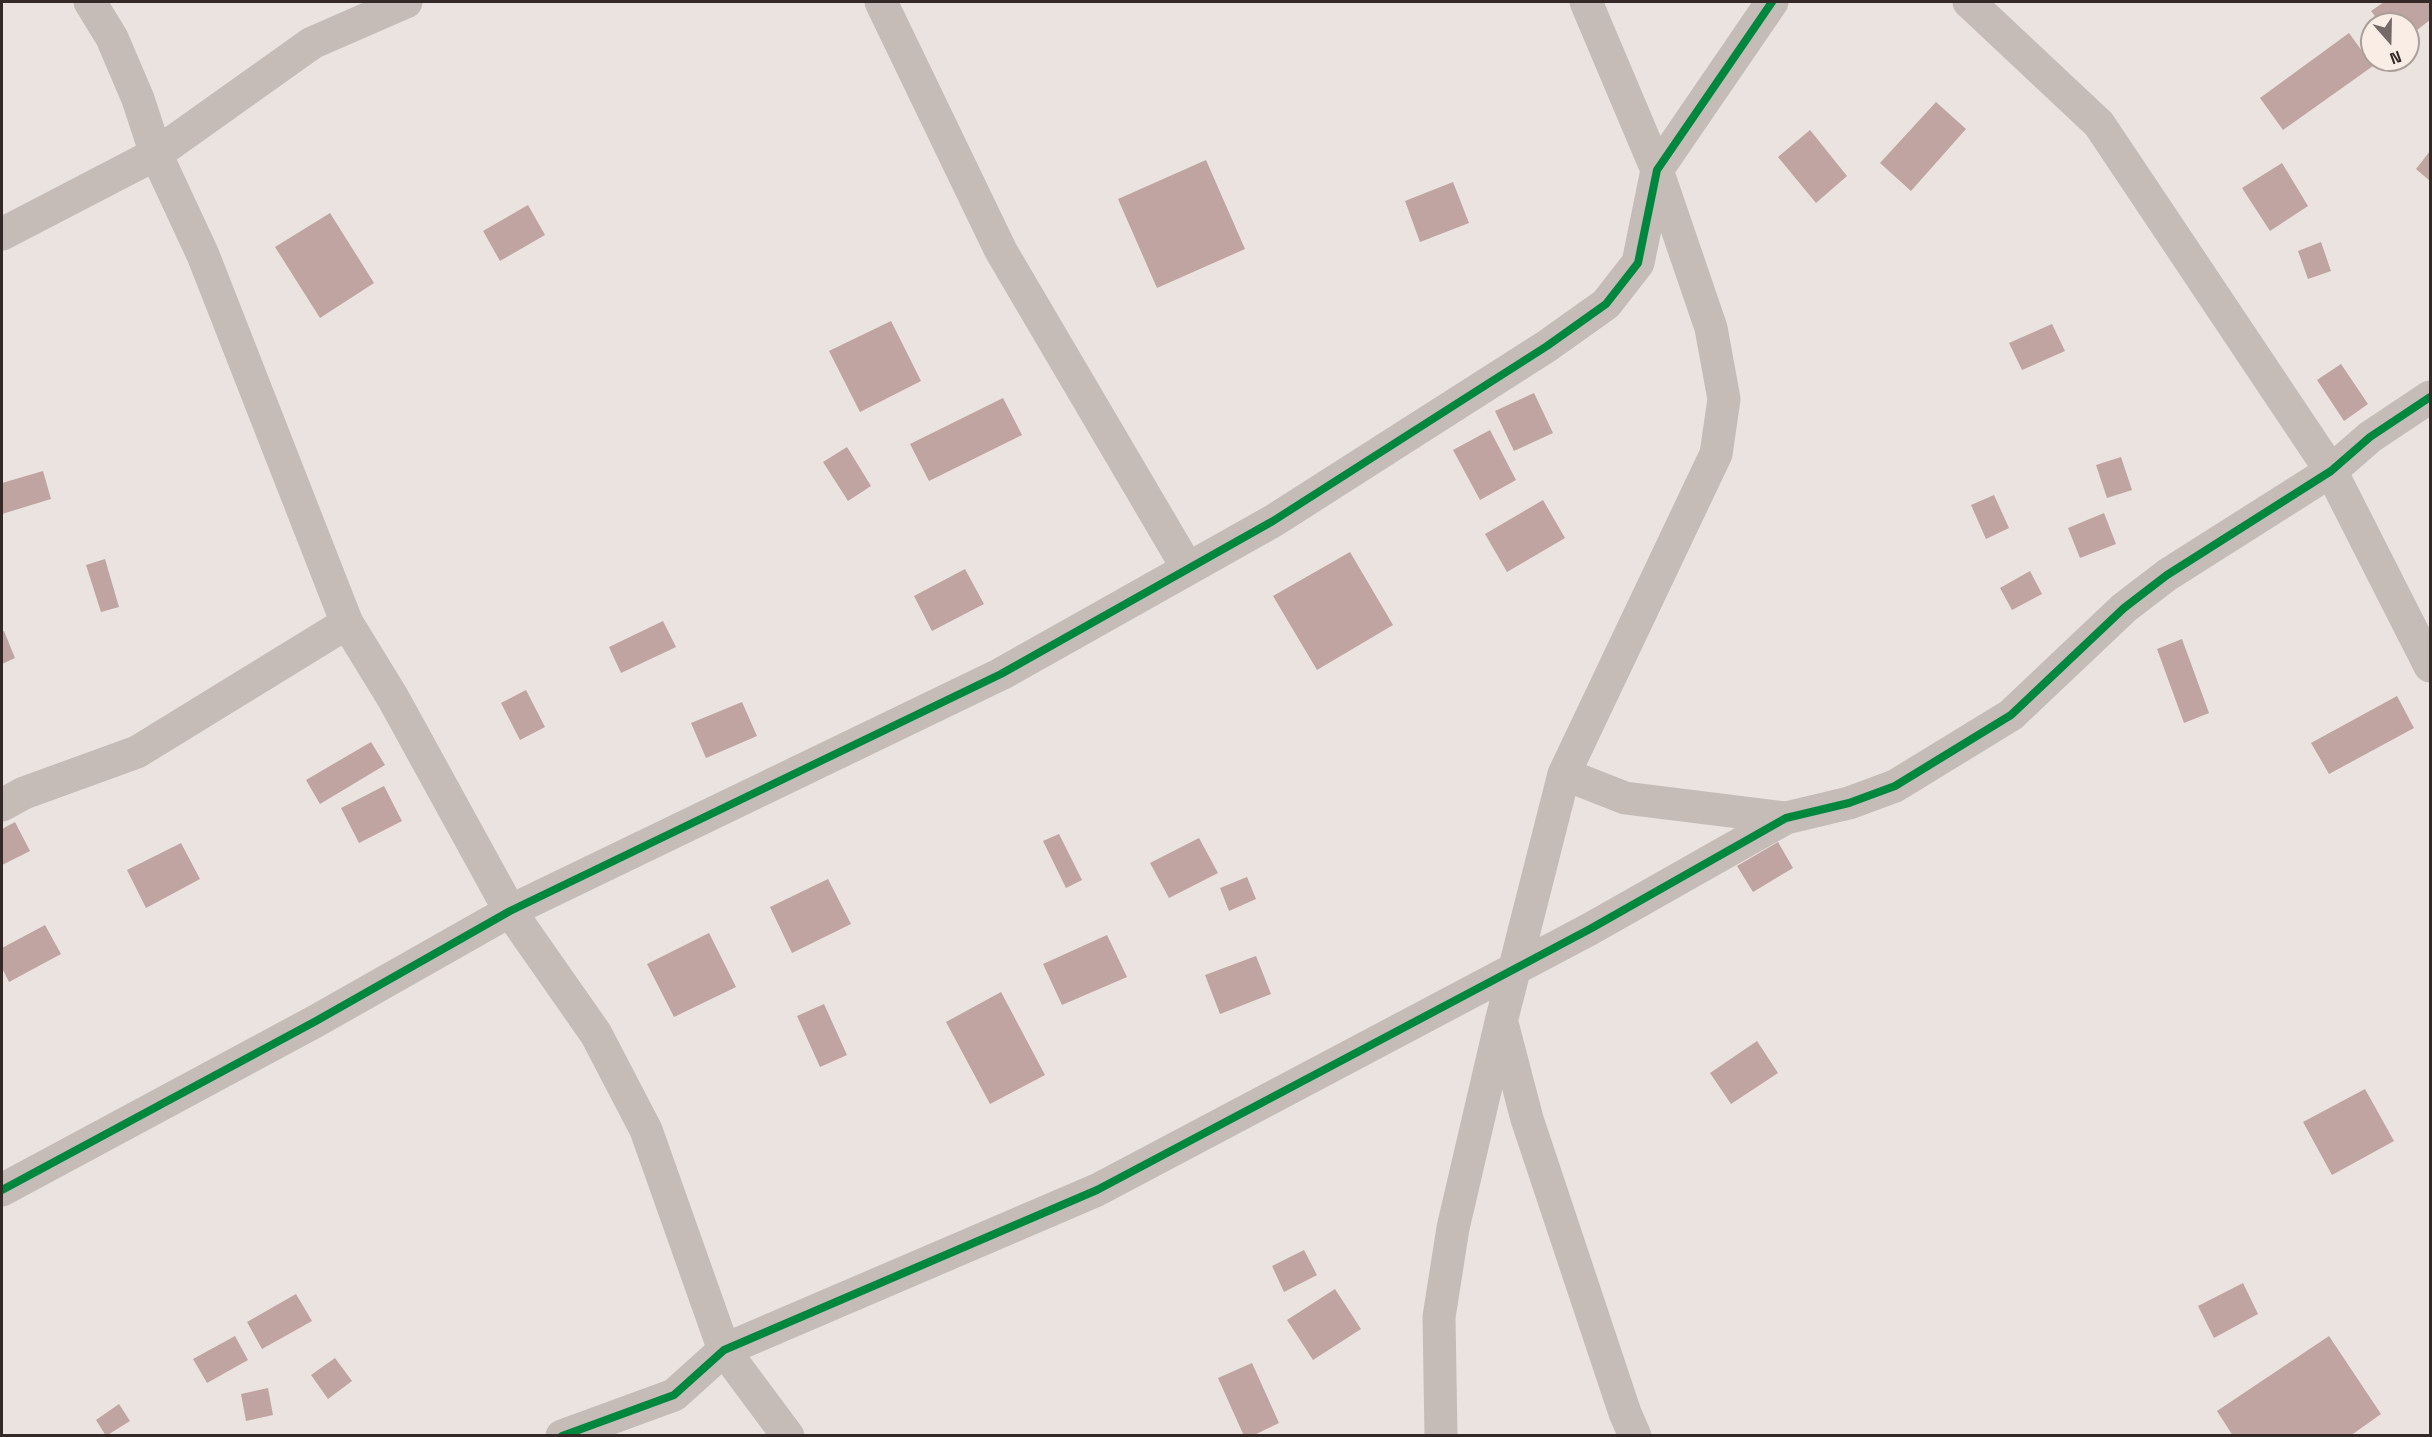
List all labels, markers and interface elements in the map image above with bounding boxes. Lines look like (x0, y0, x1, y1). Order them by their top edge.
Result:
north arrow (2360, 12, 2420, 72)
text: N (2387, 46, 2404, 69)

